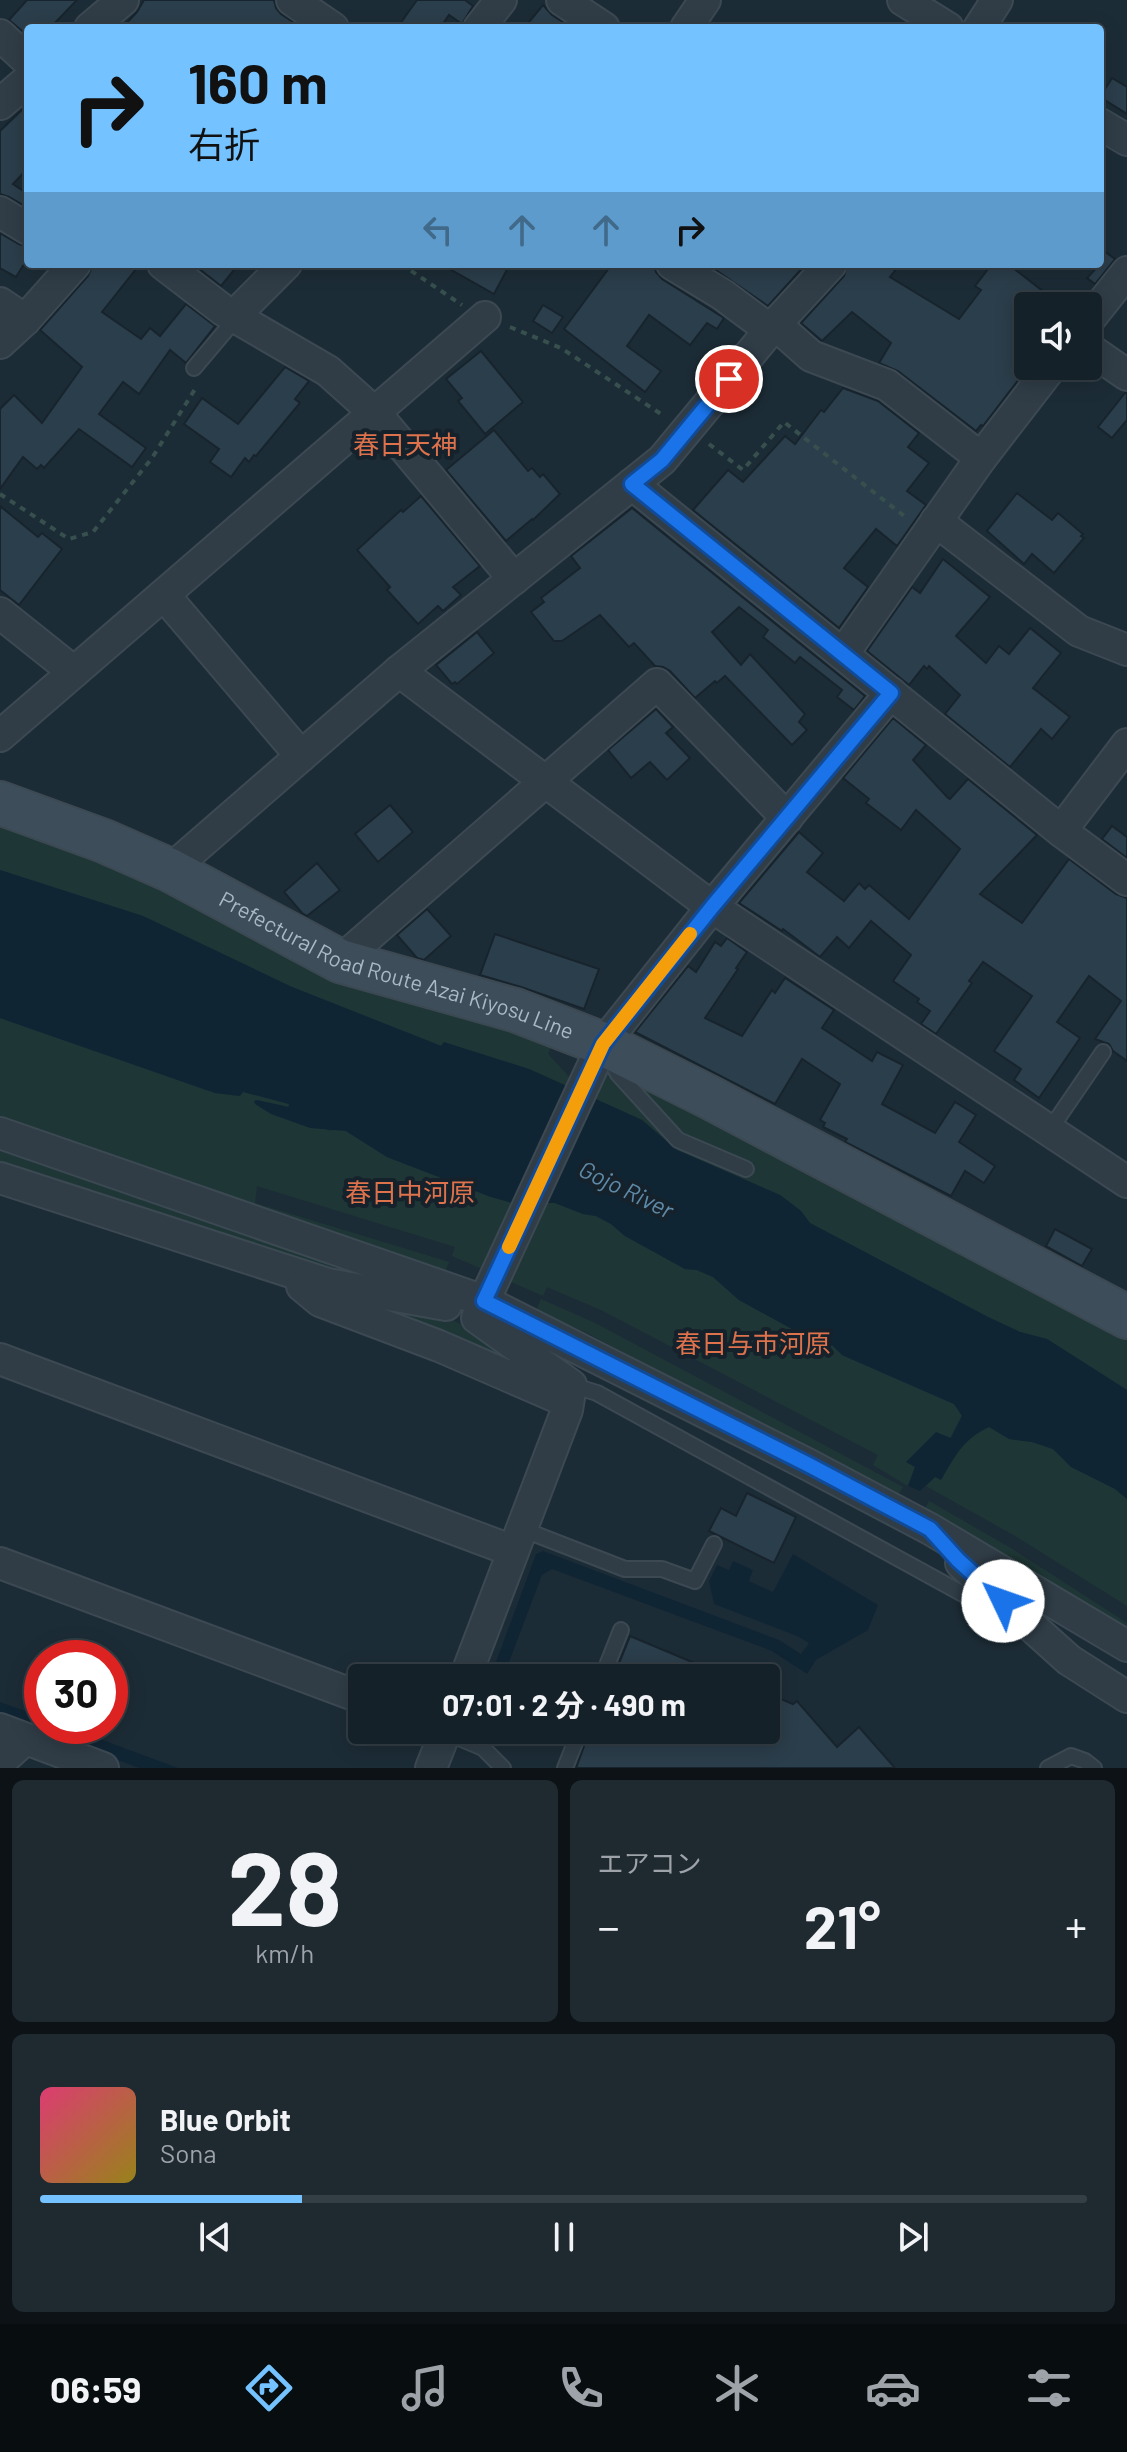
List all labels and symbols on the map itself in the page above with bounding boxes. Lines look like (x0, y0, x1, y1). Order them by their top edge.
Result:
pin (695, 345, 763, 413)
district label: 春日天神 (353, 428, 457, 459)
street label: Prefectural Road Route Azai Kiyosu Line (215, 885, 578, 1044)
water label: Gojo River (575, 1153, 680, 1225)
district label: 春日中河原 (345, 1176, 475, 1207)
district label: 春日与市河原 (675, 1327, 831, 1358)
position arrow (961, 1559, 1045, 1643)
speed limit sign: 30 (24, 1640, 128, 1744)

